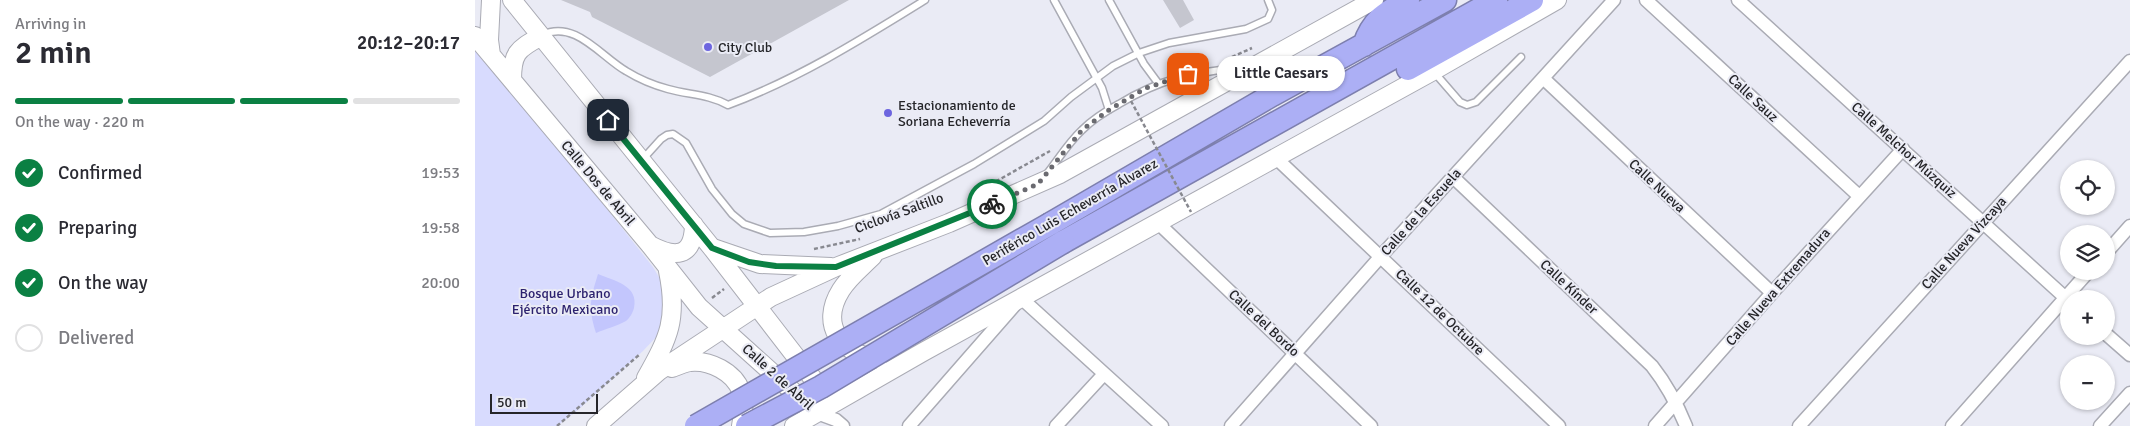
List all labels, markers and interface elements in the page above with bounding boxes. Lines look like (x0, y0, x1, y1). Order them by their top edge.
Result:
text: Arriving in (15, 14, 86, 34)
text: 20:12–20:17 (357, 31, 460, 55)
text: 2 min (15, 33, 92, 72)
place label: City Club (718, 39, 772, 56)
marker: City Club (702, 41, 714, 53)
pin (1167, 53, 1209, 95)
callout: Little Caesars (1218, 56, 1345, 92)
icon: bag (1174, 60, 1202, 88)
text: Little Caesars (1234, 63, 1328, 83)
street label: Calle Sauz (1724, 71, 1782, 125)
place label: Estacionamiento de Soriana Echeverría (898, 97, 1016, 130)
street label: Calle Melchor Múzquiz (1848, 98, 1960, 202)
pin (587, 99, 629, 141)
icon: home (594, 106, 622, 134)
marker: Estacionamiento de Soriana Echeverría (882, 107, 894, 119)
text: On the way · 220 m (15, 112, 145, 132)
street label: Calle Dos de Abril (557, 137, 639, 229)
street label: Periférico Luis Echeverría Álvarez (979, 155, 1161, 269)
street label: Calle Nueva (1625, 156, 1689, 216)
icon: check (15, 159, 43, 187)
map controls (2060, 160, 2115, 410)
button: locate (2060, 160, 2115, 215)
text: Confirmed (58, 161, 142, 185)
text: 19:53 (421, 163, 460, 183)
street label: Calle de la Escuela (1377, 165, 1465, 259)
courier (967, 179, 1017, 229)
street label: Ciclovía Saltillo (852, 189, 946, 237)
icon: bike (978, 190, 1006, 218)
street label: Calle Nueva Vizcaya (1918, 193, 2010, 293)
icon: check (15, 214, 43, 242)
text: Preparing (58, 216, 137, 240)
text: 19:58 (421, 218, 460, 238)
street label: Calle Nueva Extremadura (1722, 225, 1834, 349)
button: layers (2060, 225, 2115, 280)
street label: Calle Kínder (1537, 256, 1602, 319)
street label: Calle 12 de Octubre (1392, 265, 1488, 359)
icon: check (15, 269, 43, 297)
text: On the way (58, 271, 148, 295)
text: 20:00 (421, 273, 460, 293)
park label: Bosque Urbano Ejército Mexicano (512, 285, 618, 318)
street label: Calle del Bordo (1225, 286, 1303, 360)
button: + (2060, 290, 2115, 345)
text: Delivered (58, 326, 134, 350)
street label: Calle 2 de Abril (739, 340, 817, 414)
button: − (2060, 355, 2115, 410)
scale bar (490, 391, 597, 414)
text: 50 m (497, 394, 526, 411)

